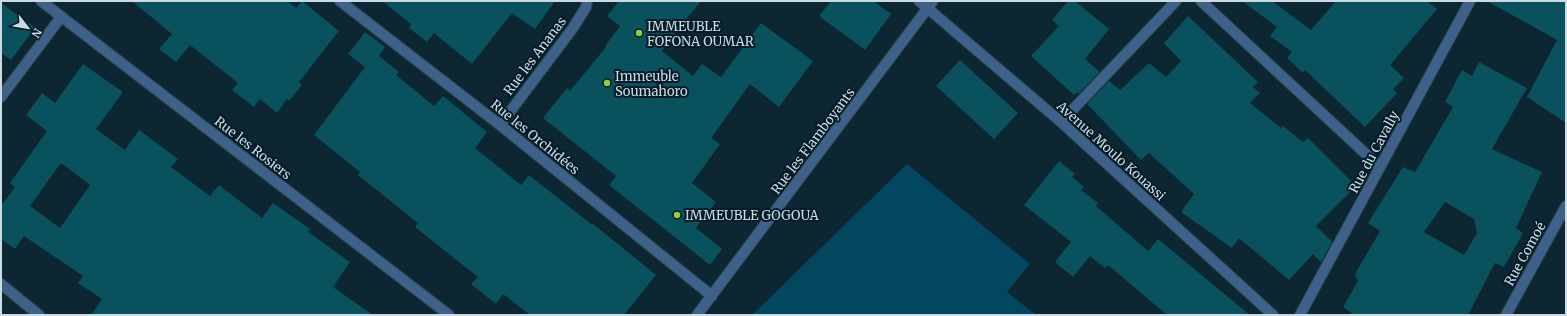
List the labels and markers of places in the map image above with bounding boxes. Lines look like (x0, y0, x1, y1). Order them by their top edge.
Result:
place label: IMMEUBLE FOFONA OUMAR (647, 18, 754, 50)
marker: IMMEUBLE FOFONA OUMAR (634, 28, 644, 38)
place label: Immeuble Soumahoro (615, 68, 688, 100)
marker: Immeuble Soumahoro (602, 78, 612, 88)
place label: IMMEUBLE GOGOUA (685, 207, 820, 224)
marker: IMMEUBLE GOGOUA (672, 210, 682, 220)

